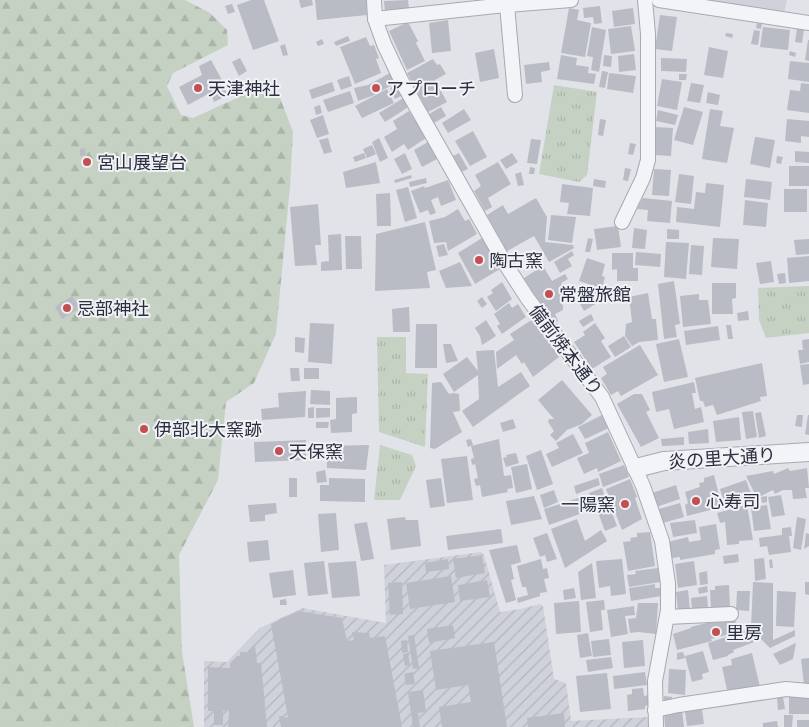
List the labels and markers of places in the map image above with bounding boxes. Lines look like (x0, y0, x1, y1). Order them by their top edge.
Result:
place label: 天津神社 (208, 77, 280, 100)
place label: アプローチ (386, 77, 476, 100)
marker: 天津神社 (192, 82, 204, 94)
marker: アプローチ (370, 82, 382, 94)
place label: 宮山展望台 (97, 151, 187, 174)
marker: 宮山展望台 (81, 156, 93, 168)
place label: 陶古窯 (489, 249, 543, 272)
marker: 陶古窯 (473, 254, 485, 266)
place label: 常盤旅館 (559, 283, 631, 306)
marker: 常盤旅館 (543, 288, 555, 300)
place label: 忌部神社 (77, 297, 149, 320)
marker: 忌部神社 (61, 302, 73, 314)
place label: 伊部北大窯跡 (154, 418, 262, 441)
marker: 伊部北大窯跡 (138, 423, 150, 435)
place label: 天保窯 (289, 440, 343, 463)
marker: 天保窯 (273, 445, 285, 457)
place label: 心寿司 (706, 490, 760, 513)
place label: 一陽窯 (561, 493, 615, 516)
marker: 心寿司 (690, 495, 702, 507)
marker: 一陽窯 (619, 498, 631, 510)
place label: 里房 (726, 621, 762, 644)
marker: 里房 (710, 626, 722, 638)

